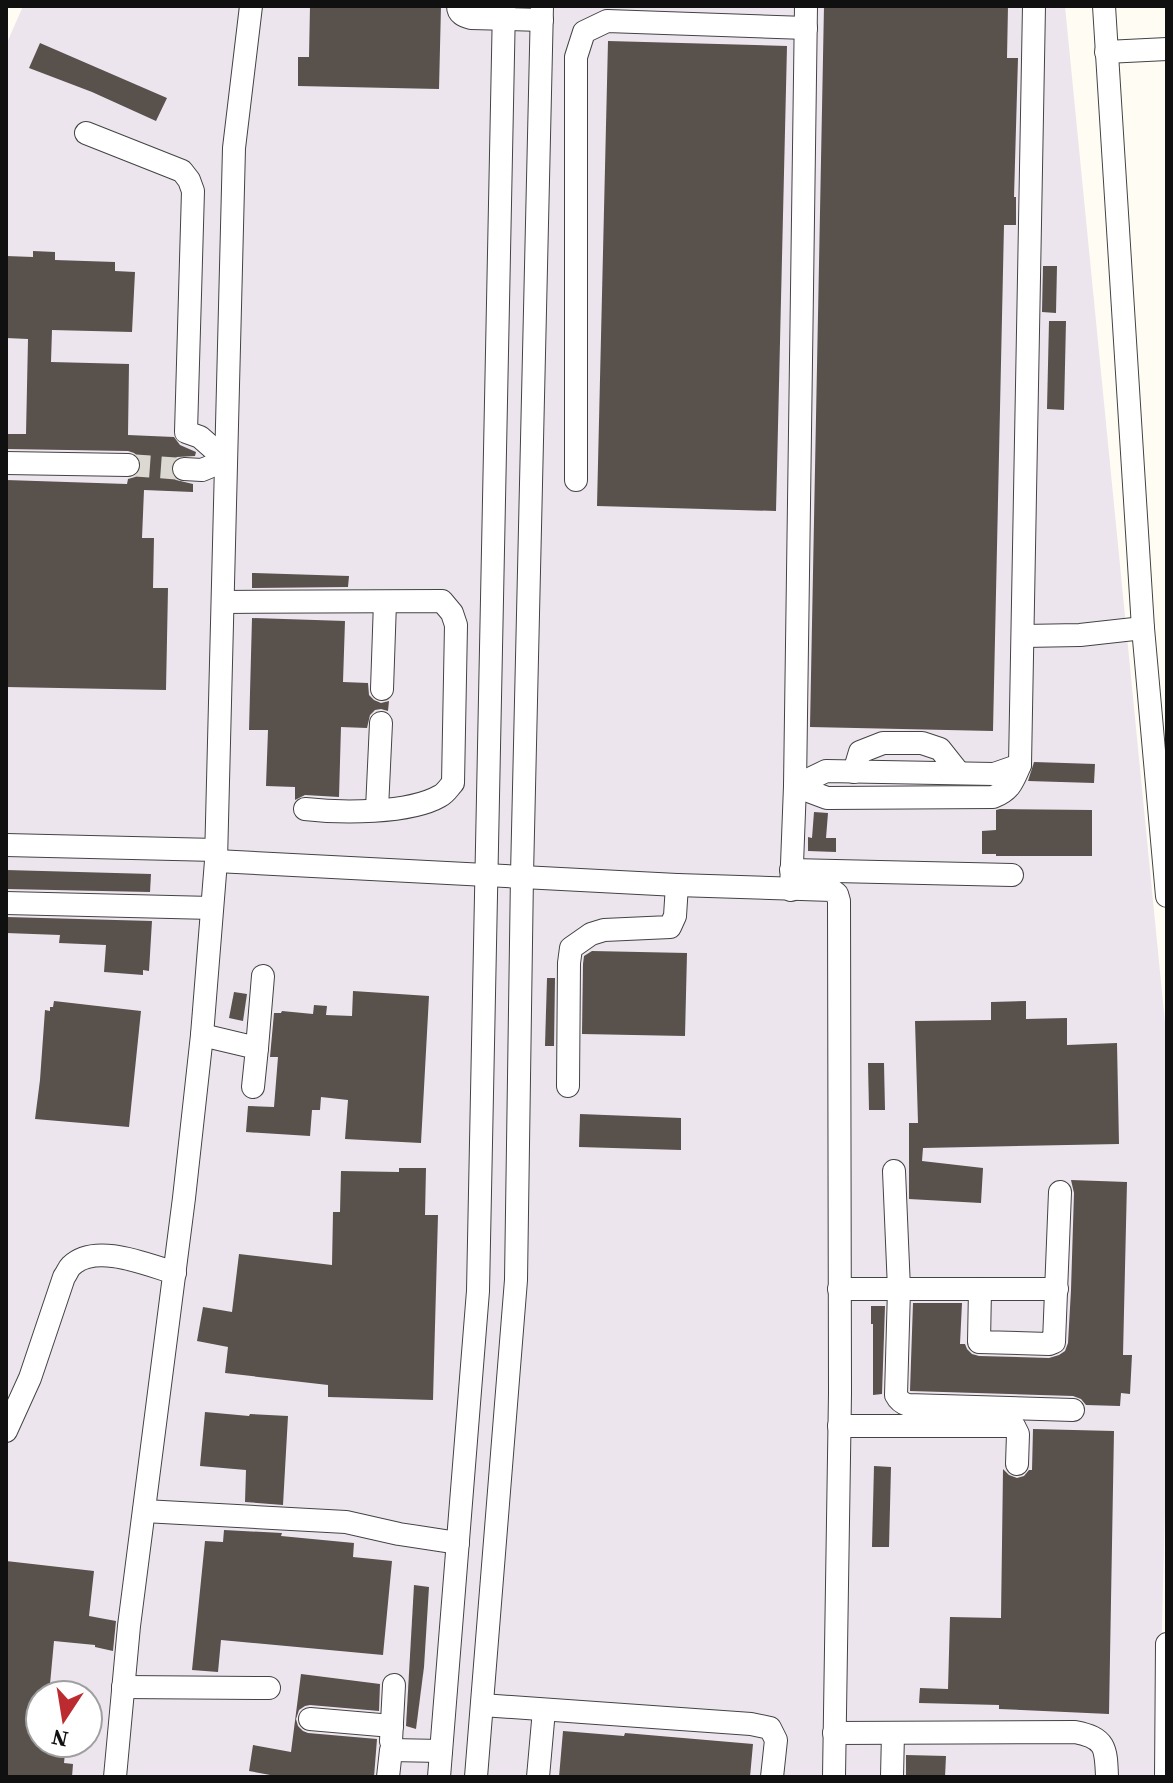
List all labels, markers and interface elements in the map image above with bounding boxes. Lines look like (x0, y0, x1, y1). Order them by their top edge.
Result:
north arrow (24, 1679, 104, 1759)
text: N (49, 1722, 71, 1755)

